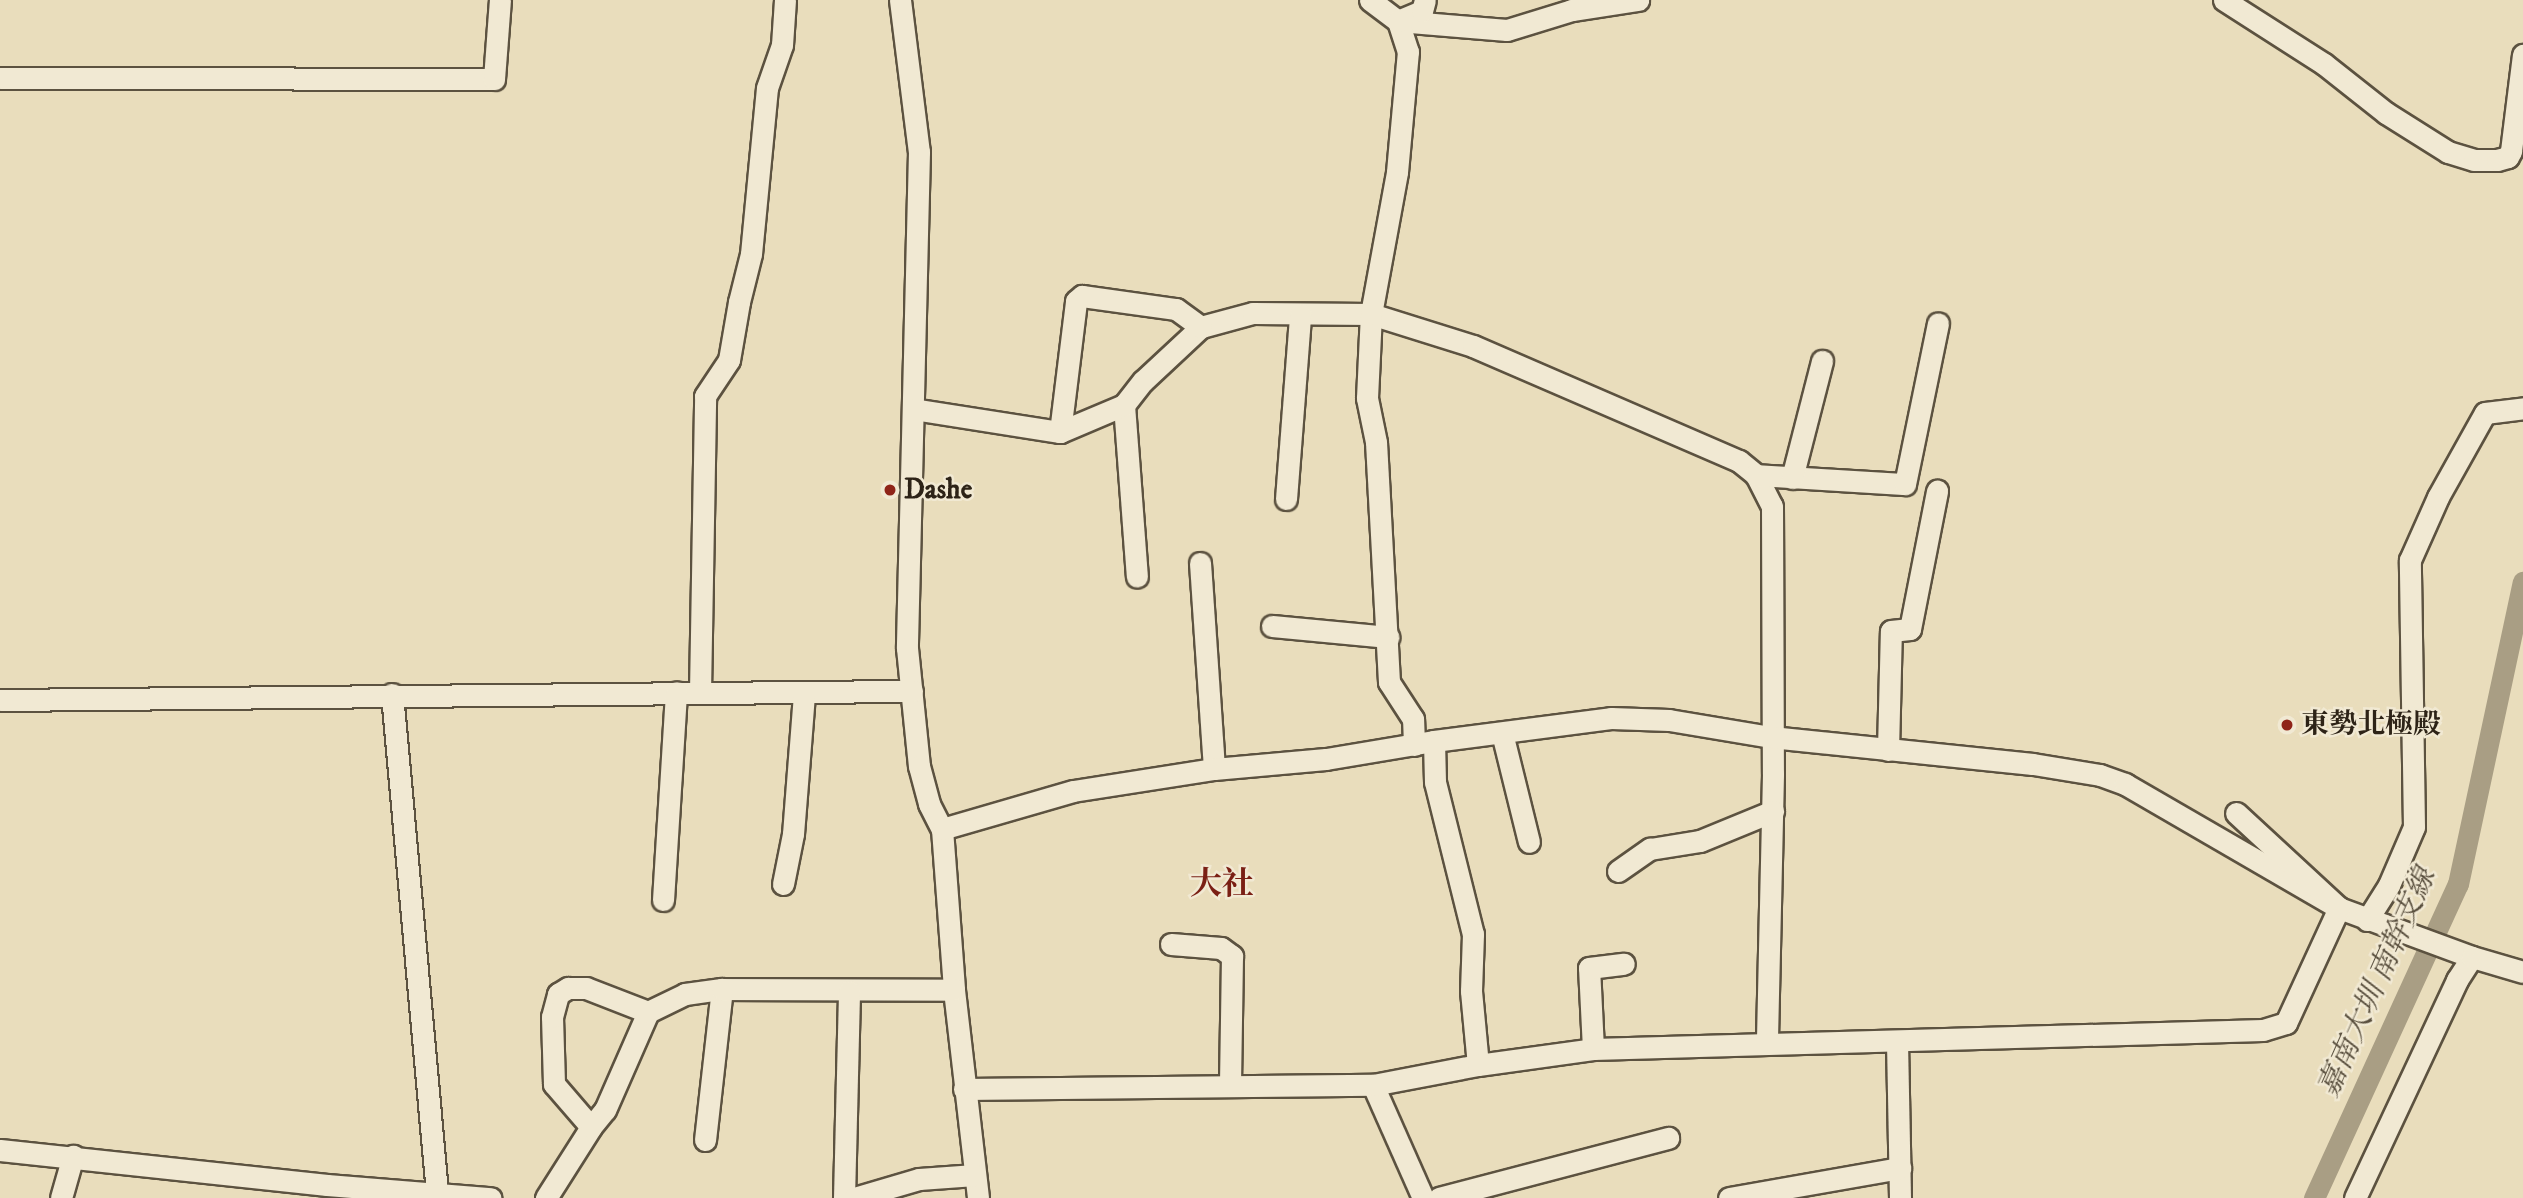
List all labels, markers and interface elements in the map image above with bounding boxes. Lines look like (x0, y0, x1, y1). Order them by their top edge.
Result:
place label: Dashe (904, 473, 972, 507)
marker: Dashe (882, 482, 898, 498)
place label: 東勢北極殿 (2301, 708, 2441, 742)
marker: 東勢北極殿 (2279, 717, 2295, 733)
water label: 嘉南大圳 南幹支線 (2311, 863, 2445, 1103)
district label: 大社 (1190, 866, 1254, 904)

